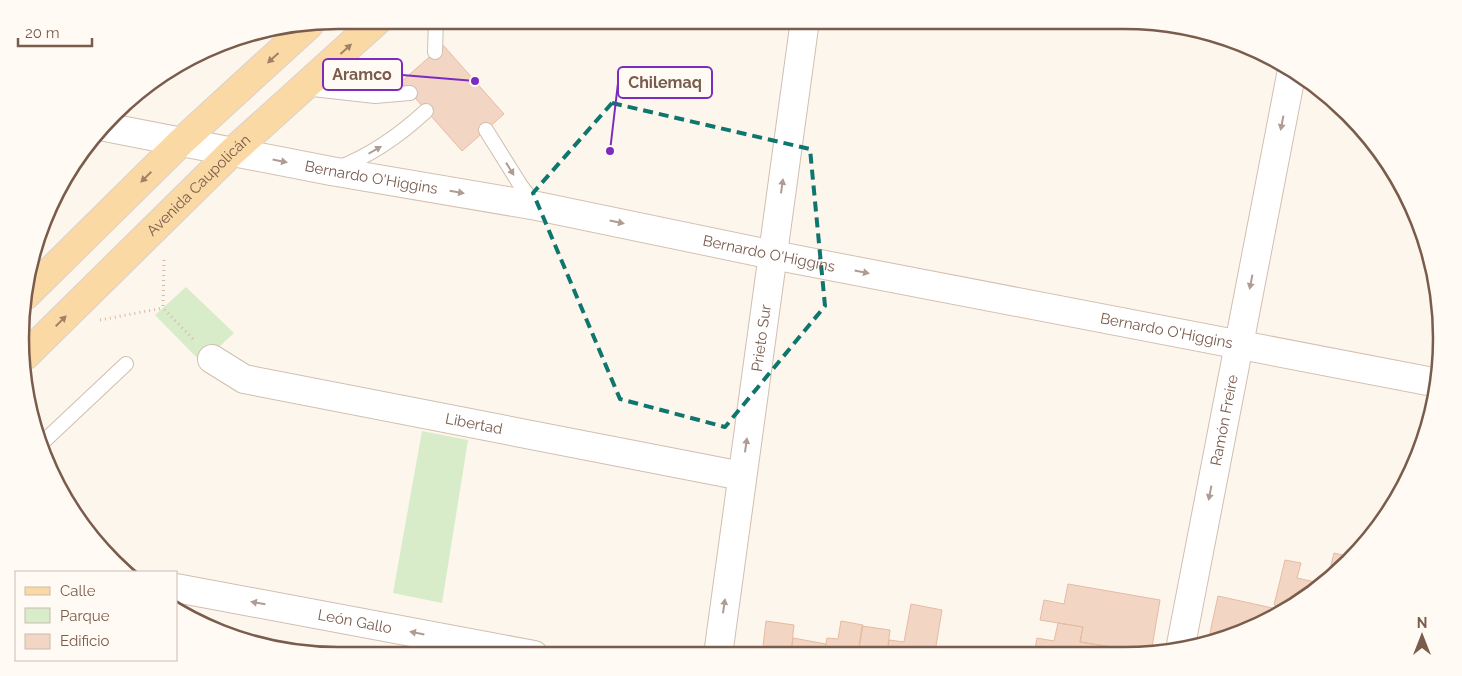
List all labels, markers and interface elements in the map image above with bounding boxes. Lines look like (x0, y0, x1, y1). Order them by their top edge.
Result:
scale bar (18, 15, 91, 47)
text: 20 m (25, 24, 60, 42)
one-way arrow (339, 43, 351, 55)
one-way arrow (268, 52, 280, 64)
callout: Aramco (323, 59, 402, 90)
text: Aramco (332, 65, 392, 84)
callout: Chilemaq (618, 67, 712, 98)
text: Chilemaq (628, 73, 702, 92)
one-way arrow (1278, 115, 1286, 130)
street label: Avenida Caupolicán (143, 131, 254, 240)
one-way arrow (368, 146, 381, 155)
one-way arrow (272, 157, 287, 165)
street label: Bernardo O'Higgins (303, 157, 439, 198)
one-way arrow (505, 162, 514, 175)
one-way arrow (140, 170, 152, 182)
one-way arrow (779, 177, 787, 193)
one-way arrow (449, 189, 465, 197)
one-way arrow (609, 219, 625, 227)
street label: Bernardo O'Higgins (701, 232, 837, 276)
one-way arrow (854, 268, 869, 276)
one-way arrow (1246, 274, 1254, 290)
street label: Prieto Sur (748, 303, 775, 373)
street label: Bernardo O'Higgins (1099, 309, 1234, 352)
one-way arrow (55, 315, 67, 327)
street label: Ramón Freire (1207, 373, 1242, 467)
street label: Libertad (444, 409, 504, 438)
one-way arrow (742, 437, 750, 453)
one-way arrow (1206, 485, 1214, 501)
legend (15, 571, 178, 661)
text: Calle (60, 582, 96, 600)
one-way arrow (249, 598, 265, 606)
one-way arrow (721, 598, 729, 614)
street label: León Gallo (316, 606, 393, 637)
text: Parque (60, 607, 110, 625)
north arrow (1397, 611, 1447, 661)
text: N (1417, 615, 1427, 631)
one-way arrow (409, 629, 425, 637)
text: Edificio (60, 632, 110, 650)

